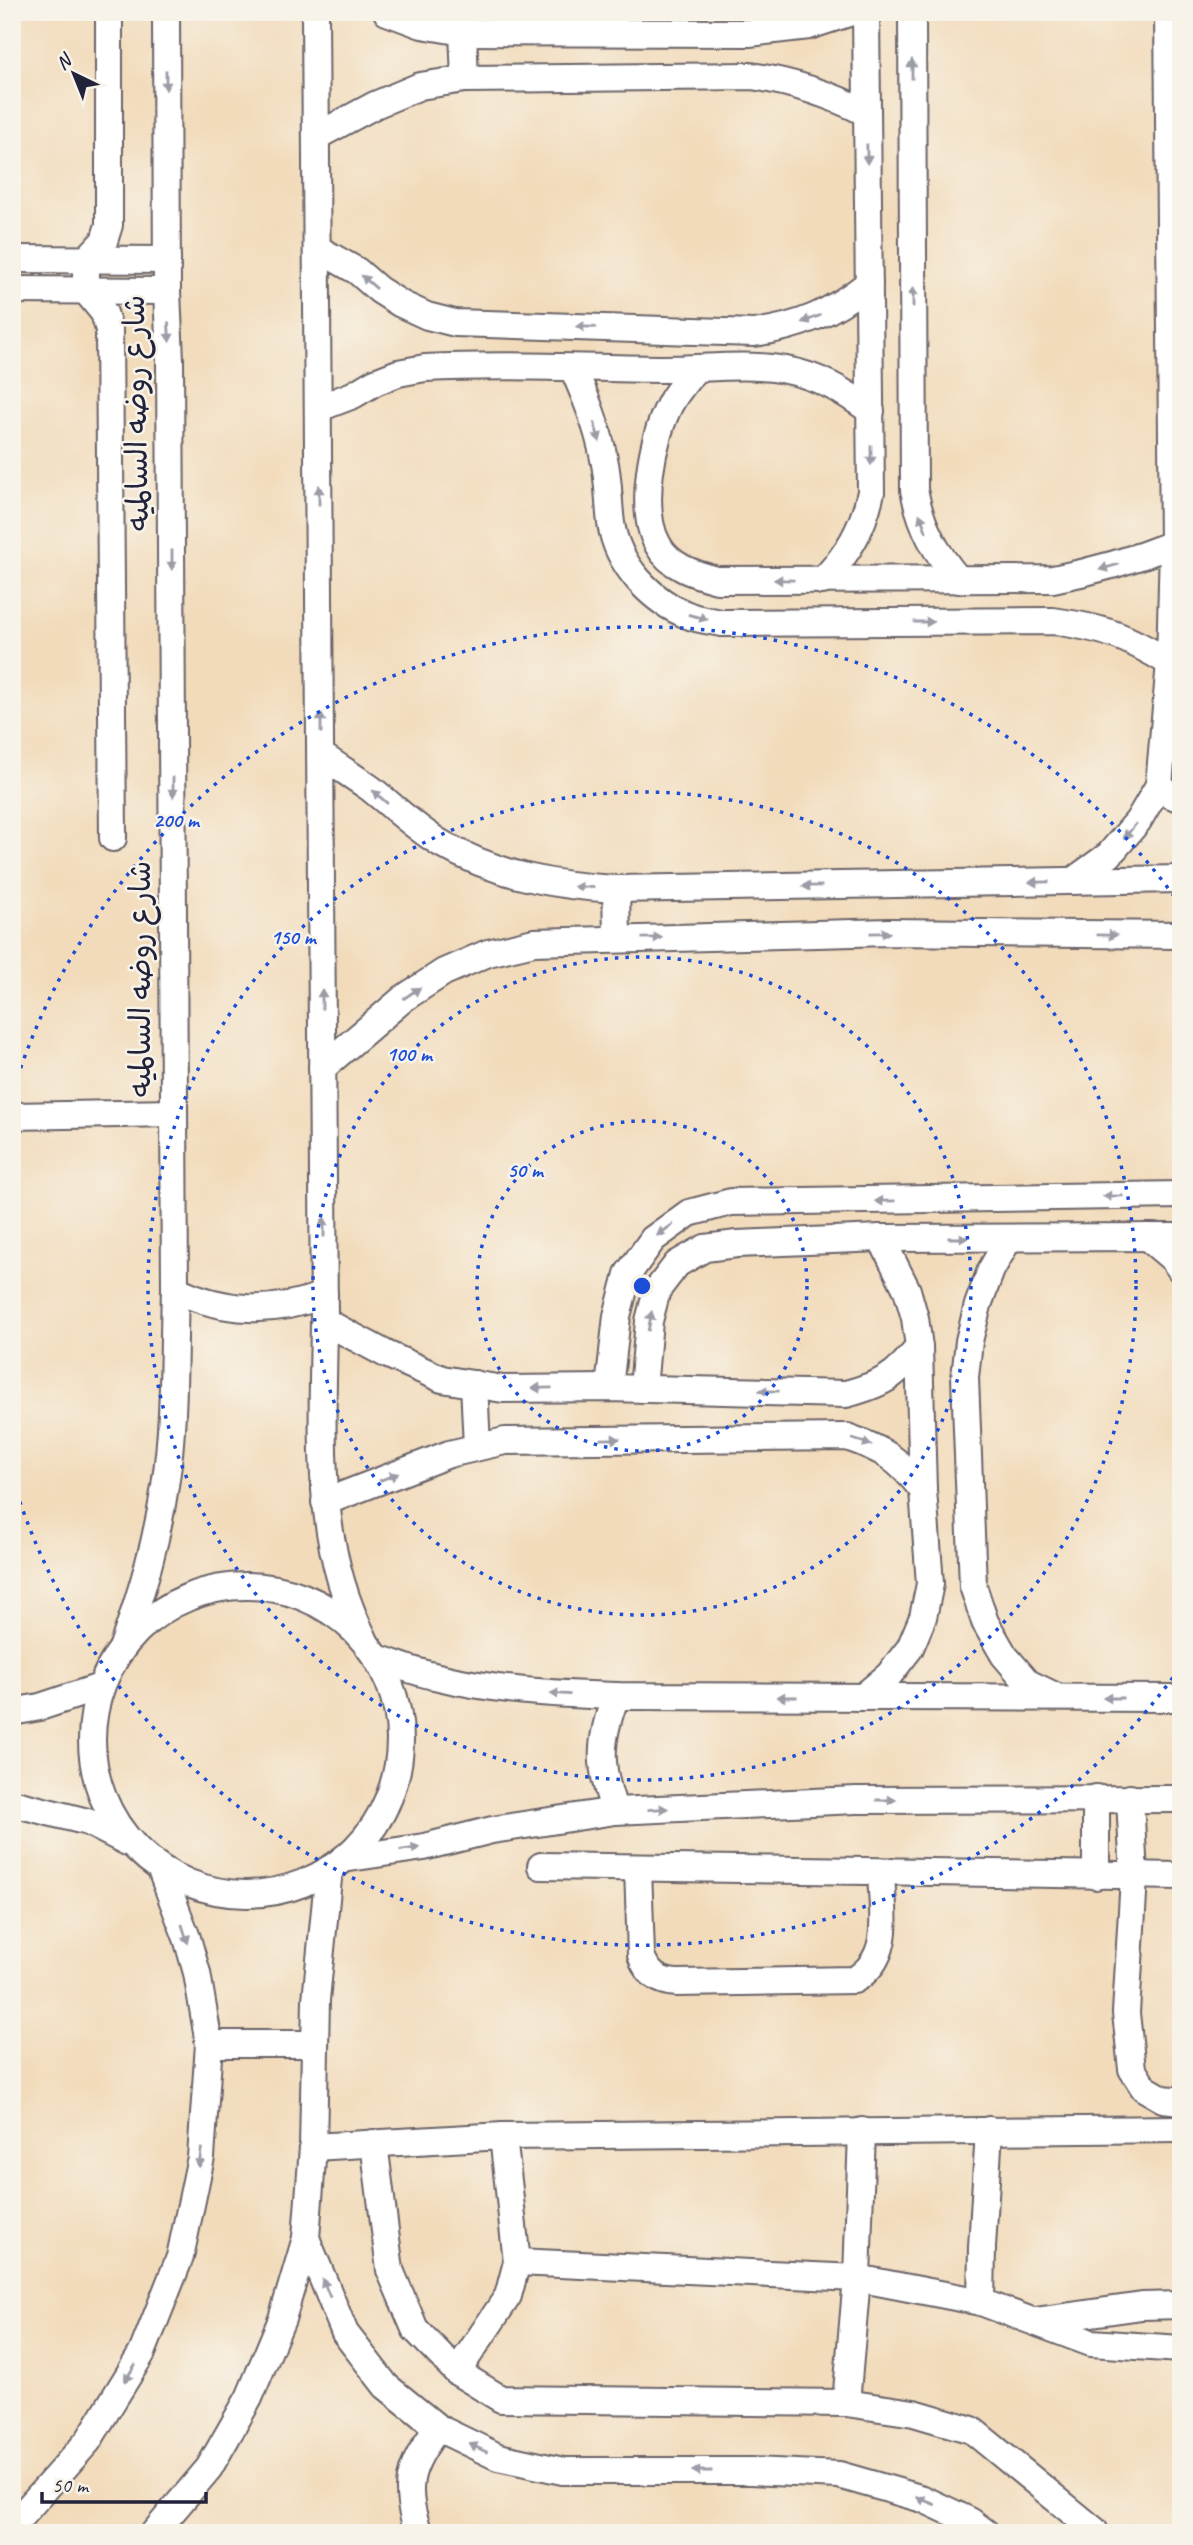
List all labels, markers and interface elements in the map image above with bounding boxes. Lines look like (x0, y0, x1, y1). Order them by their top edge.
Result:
north arrow (38, 38, 108, 108)
text: N (51, 47, 78, 75)
one-way arrow (906, 58, 918, 80)
one-way arrow (160, 70, 172, 92)
one-way arrow (862, 143, 873, 165)
one-way arrow (360, 274, 378, 290)
one-way arrow (907, 285, 919, 307)
street label: شارع روضه السالميه (115, 294, 159, 532)
one-way arrow (801, 314, 822, 325)
one-way arrow (164, 322, 175, 344)
one-way arrow (575, 322, 597, 333)
one-way arrow (593, 422, 603, 443)
one-way arrow (865, 444, 877, 466)
one-way arrow (313, 484, 325, 506)
one-way arrow (917, 512, 928, 533)
one-way arrow (166, 549, 178, 571)
one-way arrow (1098, 563, 1119, 573)
one-way arrow (773, 574, 795, 586)
one-way arrow (687, 612, 709, 623)
one-way arrow (914, 616, 936, 628)
one-way arrow (315, 712, 327, 734)
one-way arrow (167, 777, 179, 799)
one-way arrow (371, 789, 389, 805)
text: 200 m (153, 807, 201, 833)
one-way arrow (1122, 822, 1138, 840)
street label: شارع روضه السالميه (121, 861, 161, 1097)
one-way arrow (1028, 876, 1050, 888)
one-way arrow (800, 880, 822, 892)
one-way arrow (573, 881, 595, 892)
text: 150 m (270, 924, 318, 950)
one-way arrow (869, 927, 891, 938)
one-way arrow (1097, 929, 1119, 941)
one-way arrow (642, 932, 664, 943)
one-way arrow (403, 986, 421, 1000)
one-way arrow (316, 988, 328, 1010)
text: 100 m (386, 1041, 434, 1067)
text: 50 m (507, 1157, 545, 1183)
one-way arrow (1101, 1191, 1123, 1202)
one-way arrow (874, 1195, 896, 1207)
one-way arrow (318, 1216, 330, 1238)
one-way arrow (656, 1223, 674, 1237)
one-way arrow (947, 1232, 969, 1244)
centre of rings (630, 1274, 654, 1298)
one-way arrow (645, 1310, 656, 1332)
one-way arrow (530, 1382, 552, 1394)
one-way arrow (758, 1385, 780, 1397)
one-way arrow (600, 1433, 622, 1445)
one-way arrow (851, 1437, 872, 1448)
one-way arrow (378, 1472, 399, 1483)
one-way arrow (548, 1688, 570, 1699)
one-way arrow (776, 1691, 798, 1703)
one-way arrow (1101, 1692, 1123, 1704)
one-way arrow (875, 1794, 897, 1806)
one-way arrow (648, 1803, 670, 1814)
one-way arrow (399, 1844, 421, 1855)
one-way arrow (181, 1923, 191, 1944)
one-way arrow (194, 2147, 205, 2169)
one-way arrow (320, 2277, 331, 2298)
one-way arrow (123, 2363, 136, 2382)
one-way arrow (468, 2442, 488, 2453)
scale bar (42, 2461, 206, 2505)
one-way arrow (691, 2465, 713, 2477)
text: 50 m (52, 2472, 90, 2498)
one-way arrow (915, 2495, 936, 2506)

